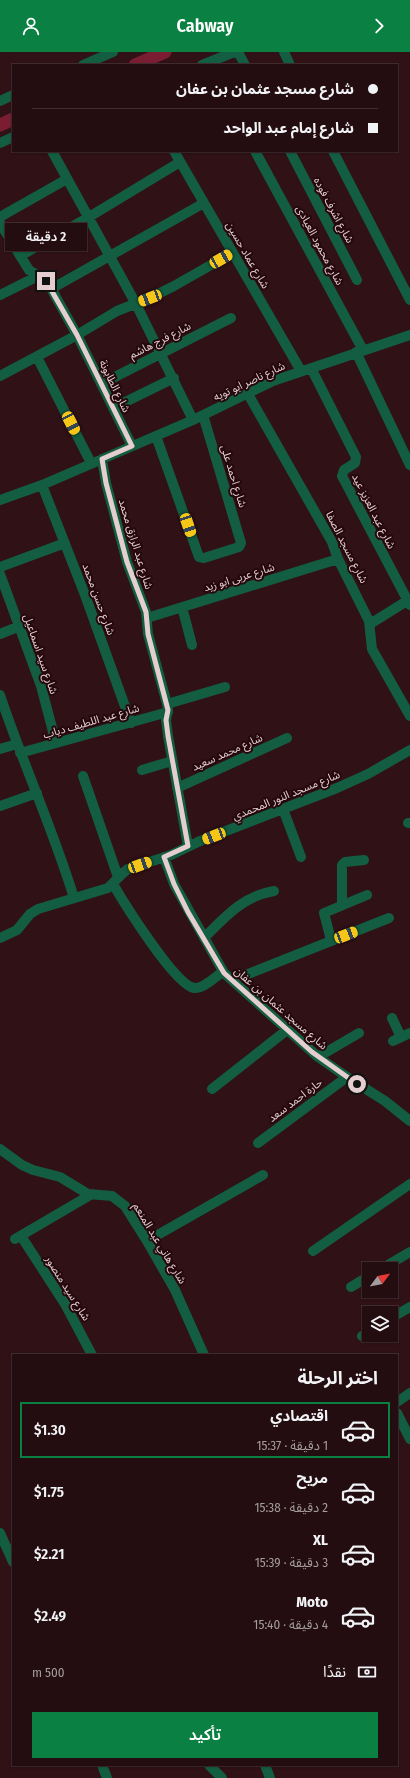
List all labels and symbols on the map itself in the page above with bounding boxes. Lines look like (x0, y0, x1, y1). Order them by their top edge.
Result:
street label: شارع اشرف فوده (310, 175, 356, 246)
street label: شارع محمود العيادى (292, 203, 346, 288)
street label: شارع عماد حسين (222, 220, 272, 292)
callout: 2 دقيقة (5, 223, 87, 251)
car (208, 248, 234, 270)
route end (37, 272, 55, 290)
car (137, 288, 163, 308)
street label: شارع فرج هاشم (127, 319, 194, 363)
street label: شارع الطابونة (95, 358, 133, 415)
street label: شارع ناصر ابو تويه (211, 359, 288, 405)
car (60, 410, 82, 436)
street label: شارع احمد على (217, 443, 249, 510)
street label: شارع عبد العزيز عيد (348, 471, 398, 552)
street label: شارع عبد الرازق محمد (115, 497, 156, 592)
street label: شارع مسجد الصفا (322, 509, 370, 586)
car (178, 512, 198, 538)
street label: شارع عربى ابو زيد (202, 560, 277, 595)
street label: شارع حسن محمد (79, 561, 118, 638)
street label: شارع سيد اسماعيل (20, 612, 60, 697)
street label: شارع عبد اللطيف دياب (41, 701, 142, 742)
street label: شارع محمد سعيد (190, 731, 265, 775)
street label: شارع مسجد النور المحمدي (230, 768, 343, 825)
car (201, 826, 227, 846)
car (127, 855, 153, 875)
car (333, 925, 359, 945)
street label: شارع مسجد عثمان بن عفان (231, 964, 330, 1053)
route start (348, 1075, 366, 1093)
street label: حارة احمد سعد (266, 1076, 325, 1125)
street label: شارع هاني عبد المنعم (128, 1200, 189, 1288)
street label: شارع سيد منصور (41, 1252, 93, 1324)
north arrow (362, 1262, 398, 1298)

